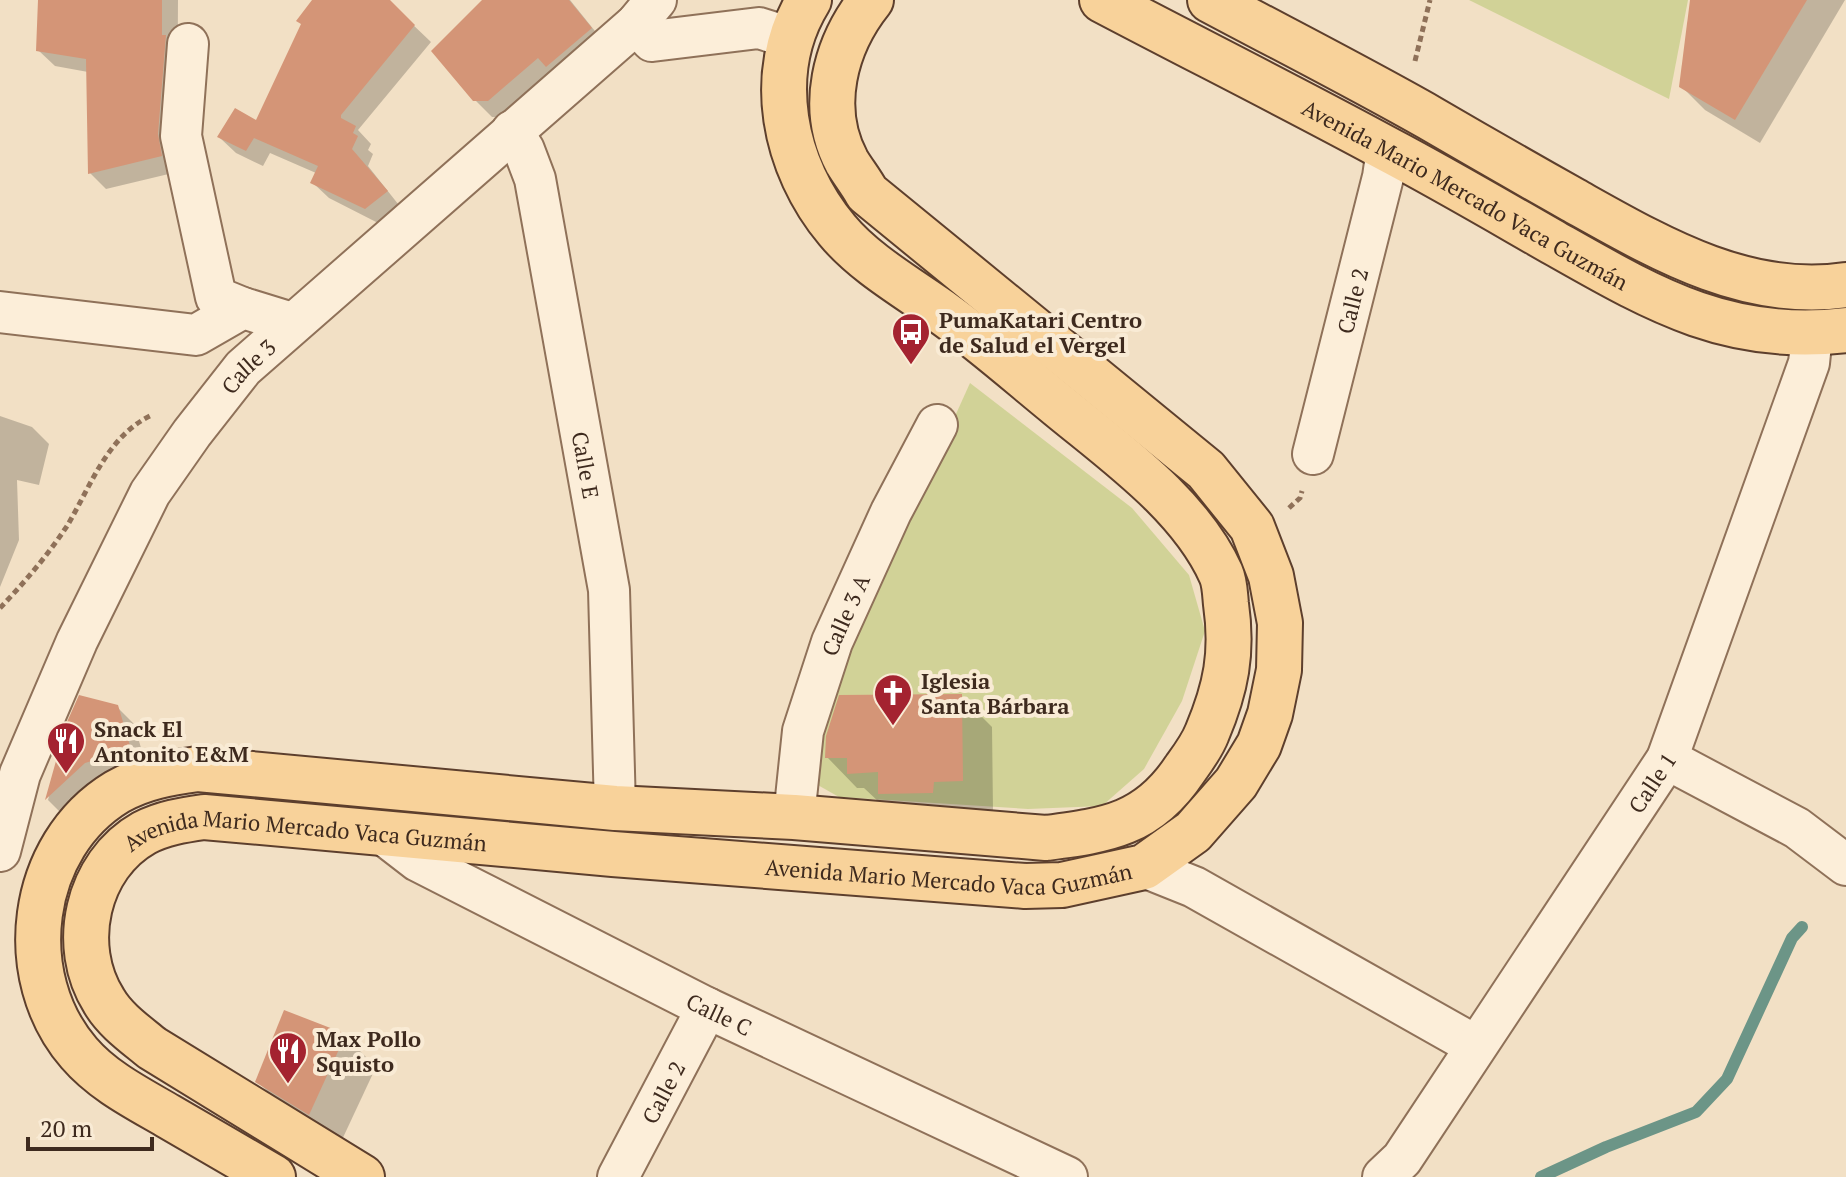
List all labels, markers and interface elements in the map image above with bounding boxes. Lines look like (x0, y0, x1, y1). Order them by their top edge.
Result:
street label: Avenida Mario Mercado Vaca Guzmán (1297, 92, 1634, 296)
street label: Calle 2 (1329, 265, 1374, 337)
place label: PumaKatari Centro de Salud el Vergel (939, 305, 1142, 359)
bus stop icon: PumaKatari Centro de Salud el Vergel (890, 311, 932, 366)
street label: Calle 3 (214, 332, 281, 399)
street label: Calle E (566, 429, 607, 501)
street label: Calle 3 A (814, 568, 876, 659)
place label: Iglesia Santa Bárbara (921, 666, 1070, 720)
church icon: Iglesia Santa Bárbara (872, 672, 914, 727)
place label: Snack El Antonito E&M (94, 714, 249, 768)
restaurant icon: Snack El Antonito E&M (45, 720, 87, 775)
street label: Calle 1 (1621, 747, 1682, 818)
street label: Avenida Mario Mercado Vaca Guzmán (117, 802, 488, 857)
street label: Avenida Mario Mercado Vaca Guzmán (764, 851, 1134, 901)
street label: Calle C (682, 986, 757, 1042)
place label: Max Pollo Squisto (316, 1024, 421, 1078)
restaurant icon: Max Pollo Squisto (267, 1030, 309, 1085)
street label: Calle 2 (634, 1056, 691, 1128)
scale bar (28, 1101, 152, 1151)
text: 20 m (40, 1112, 92, 1144)

